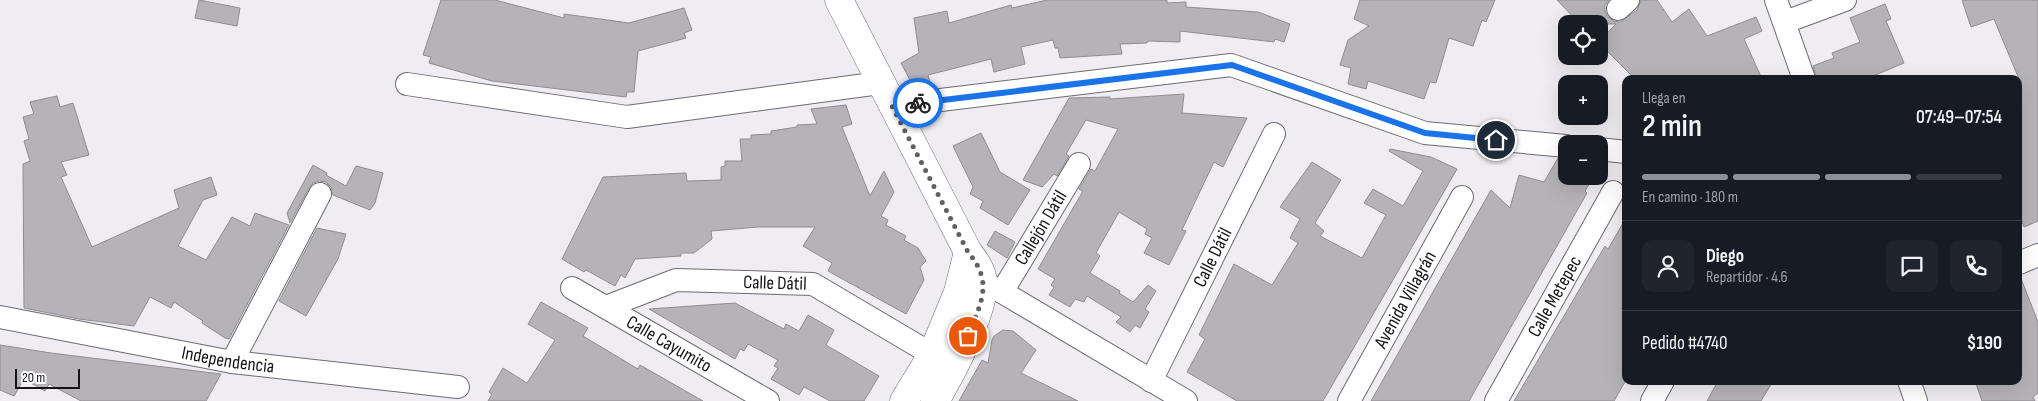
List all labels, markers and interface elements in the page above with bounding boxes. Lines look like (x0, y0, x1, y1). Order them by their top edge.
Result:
map controls (1558, 15, 1608, 185)
button: locate (1558, 15, 1608, 65)
button: + (1558, 75, 1608, 125)
courier (893, 78, 943, 128)
icon: bike (904, 89, 932, 117)
text: Llega en (1642, 89, 1686, 108)
text: 07:49–07:54 (1916, 106, 2002, 129)
text: 2 min (1642, 107, 1702, 146)
pin (1475, 119, 1517, 161)
icon: home (1482, 126, 1510, 154)
button: − (1558, 135, 1608, 185)
street label: Callejón Dátil (1009, 186, 1072, 269)
text: En camino · 180 m (1642, 188, 1738, 207)
street label: Calle Dátil (1188, 224, 1237, 291)
button: person (1642, 240, 1694, 292)
button: chat (1886, 240, 1938, 292)
button: phone (1950, 240, 2002, 292)
text: Diego (1706, 245, 1744, 268)
street label: Avenida Villagrán (1369, 247, 1441, 353)
street label: Calle Metepec (1523, 252, 1586, 341)
text: Repartidor · 4.6 (1706, 268, 1788, 287)
street label: Calle Dátil (743, 270, 807, 295)
street label: Calle Cayumito (622, 310, 716, 378)
pin (947, 315, 989, 357)
icon: bag (954, 322, 982, 350)
text: Pedido #4740 (1642, 332, 1727, 355)
text: $190 (1967, 332, 2002, 355)
street label: Independencia (180, 341, 275, 378)
scale bar (15, 366, 80, 389)
text: 20 m (22, 369, 45, 386)

